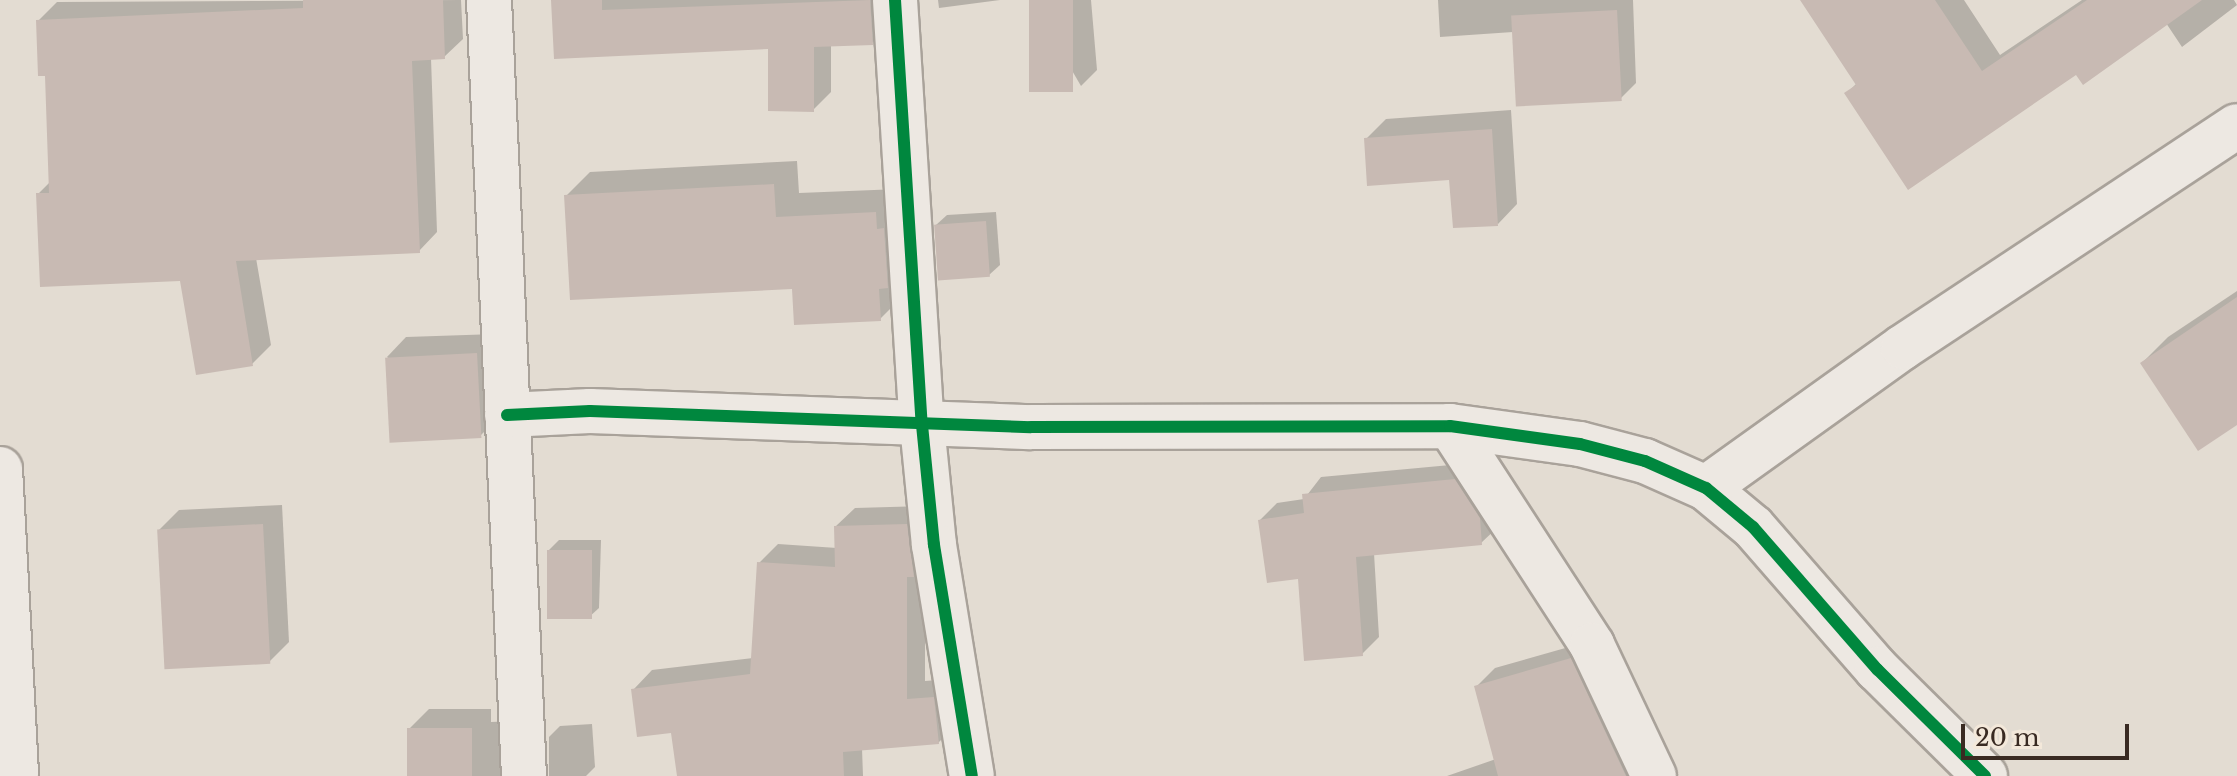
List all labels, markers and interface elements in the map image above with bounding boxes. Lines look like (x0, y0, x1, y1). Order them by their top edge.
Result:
scale bar (1965, 708, 2133, 758)
text: 20 m (1975, 723, 2040, 752)

